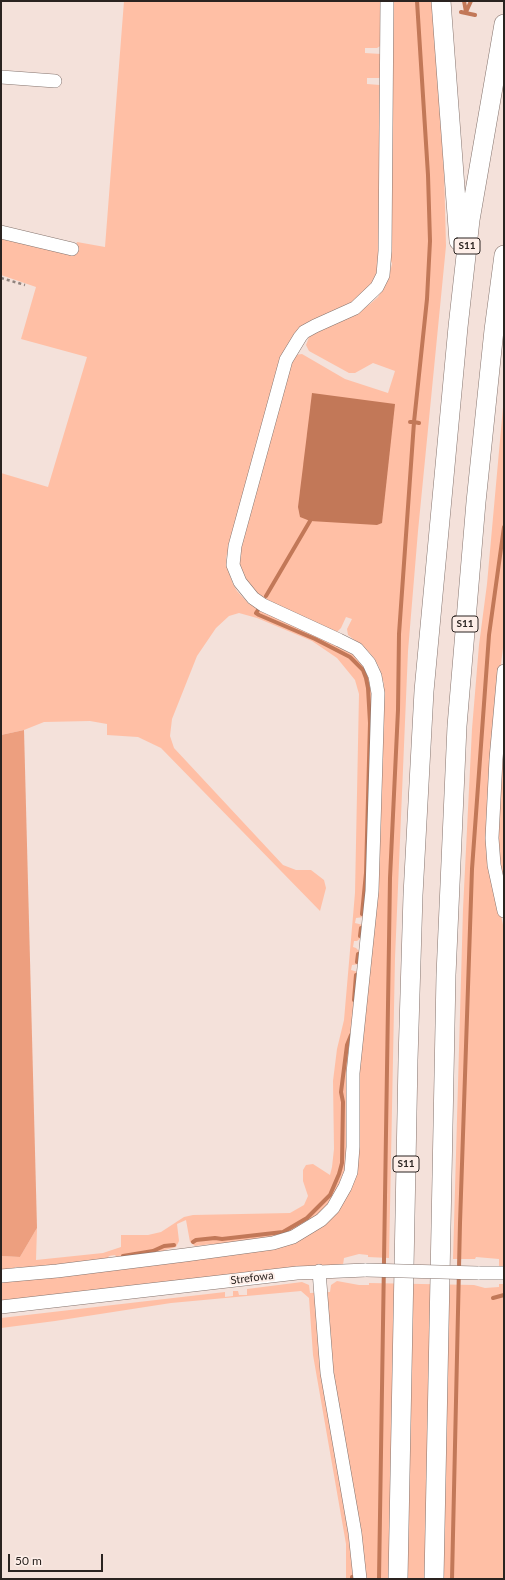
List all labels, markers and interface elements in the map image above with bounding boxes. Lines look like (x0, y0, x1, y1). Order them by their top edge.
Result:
road number: S11 (454, 238, 480, 254)
road number: S11 (452, 616, 478, 632)
road number: S11 (393, 1156, 419, 1172)
street label: Strefowa (230, 1269, 274, 1287)
scale bar (10, 1546, 105, 1572)
text: 50 m (15, 1553, 42, 1568)

